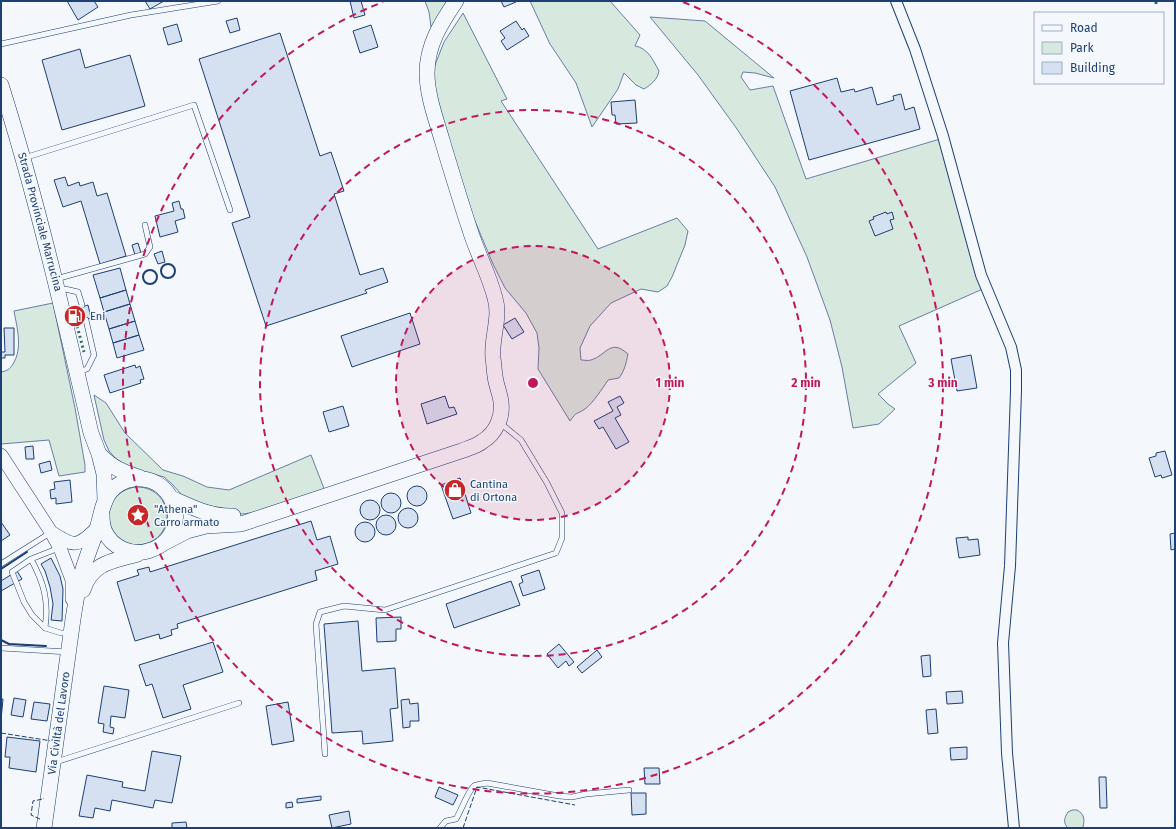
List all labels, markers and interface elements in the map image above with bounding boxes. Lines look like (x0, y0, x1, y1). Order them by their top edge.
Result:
legend (1034, 12, 1164, 84)
text: Road (1070, 21, 1098, 35)
text: Park (1070, 41, 1094, 55)
text: Building (1070, 61, 1116, 75)
street label: Strada Provinciale Marrucina (15, 151, 65, 293)
fuel station icon: Eni (62, 303, 88, 329)
place label: Eni (90, 310, 105, 323)
centre of rings (526, 376, 540, 390)
text: 1 min (656, 376, 684, 390)
text: 2 min (791, 376, 821, 390)
text: 3 min (927, 376, 958, 390)
shop icon: Cantina di Ortona (442, 477, 468, 503)
place label: Cantina di Ortona (470, 478, 517, 504)
place icon: "Athena" Carro armato (125, 502, 151, 528)
place label: "Athena" Carro armato (154, 503, 219, 529)
street label: Via Civiltà del Lavoro (45, 671, 73, 775)

